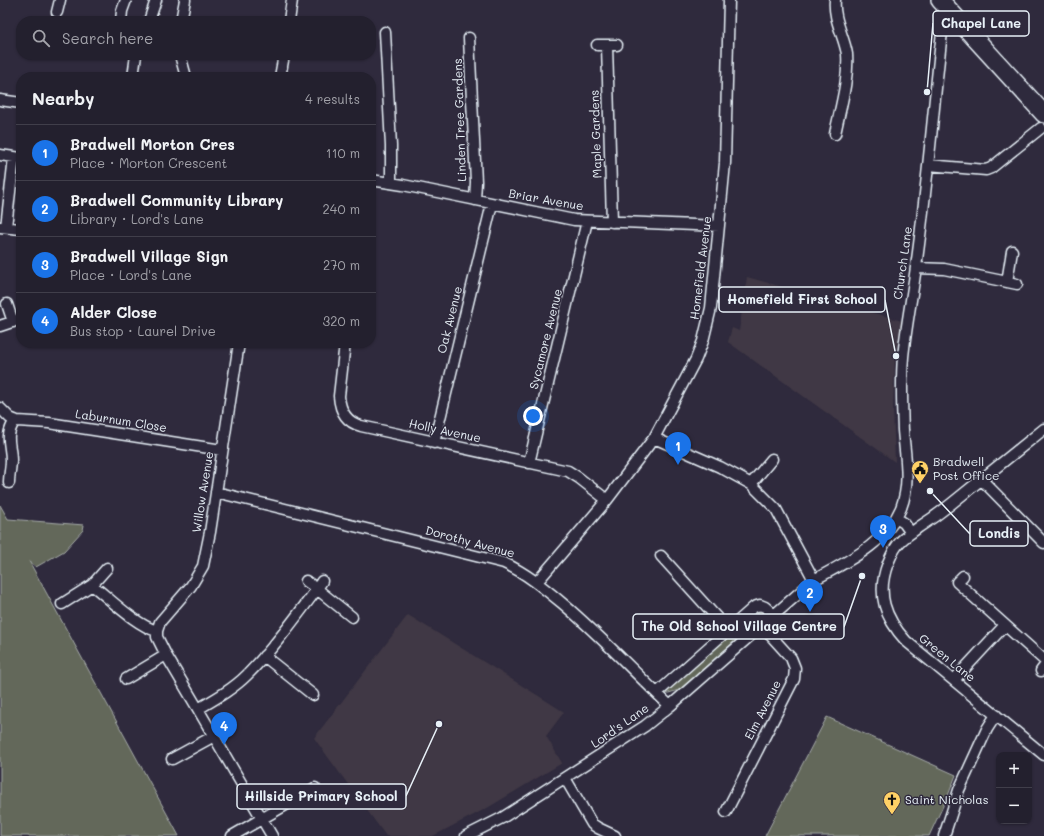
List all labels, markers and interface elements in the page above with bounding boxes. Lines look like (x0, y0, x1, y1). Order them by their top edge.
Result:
callout: Chapel Lane (933, 11, 1029, 36)
text: Chapel Lane (941, 14, 1021, 31)
search box (16, 16, 376, 60)
icon: search (30, 27, 52, 49)
text: Search here (62, 28, 153, 48)
street label: Linden Tree Gardens (449, 58, 469, 182)
text: Nearby (32, 87, 94, 109)
street label: Maple Gardens (585, 89, 605, 179)
text: 4 results (305, 90, 360, 107)
text: Bradwell Morton Cres (70, 134, 235, 154)
text: 1 (42, 144, 48, 161)
text: 110 m (326, 144, 360, 161)
text: Place · Morton Crescent (70, 154, 227, 171)
street label: Briar Avenue (507, 185, 585, 213)
text: Bradwell Community Library (70, 190, 283, 210)
text: 2 (41, 200, 49, 217)
text: 240 m (323, 200, 360, 217)
text: Library · Lord's Lane (70, 210, 204, 227)
street label: Homefield Avenue (686, 215, 714, 321)
street label: Church Lane (889, 225, 915, 300)
text: Bradwell Village Sign (70, 246, 228, 266)
text: 3 (41, 256, 49, 273)
text: 270 m (323, 256, 360, 273)
text: Place · Lord's Lane (70, 266, 192, 283)
street label: Oak Avenue (433, 284, 465, 355)
street label: Sycamore Avenue (525, 287, 565, 391)
callout: Homefield First School (719, 287, 885, 312)
text: Homefield First School (727, 290, 877, 307)
text: Alder Close (70, 302, 157, 322)
text: 4 (41, 312, 49, 329)
text: 320 m (323, 312, 360, 329)
text: Bus stop · Laurel Drive (70, 322, 216, 339)
street label: Laburnum Close (74, 405, 168, 435)
your location (523, 406, 543, 426)
street label: Holly Avenue (408, 415, 483, 445)
pin: 1 (665, 432, 691, 465)
street label: Willow Avenue (188, 450, 216, 534)
place label: Bradwell Post Office (933, 453, 999, 483)
public building icon: Bradwell Post Office (910, 459, 930, 484)
pin: 3 (870, 515, 896, 548)
street label: Dorothy Avenue (424, 521, 517, 561)
callout: Londis (970, 521, 1028, 546)
text: Londis (978, 524, 1020, 541)
pin: 2 (797, 579, 823, 612)
callout: The Old School Village Centre (633, 614, 844, 639)
text: The Old School Village Centre (641, 617, 837, 634)
street label: Green Lane (916, 630, 979, 685)
street label: Elm Avenue (740, 677, 784, 742)
street label: Lord's Lane (587, 699, 652, 751)
pin: 4 (211, 712, 237, 745)
map controls (996, 752, 1032, 824)
button: + (996, 752, 1032, 788)
callout: Hillside Primary School (237, 784, 406, 809)
text: Hillside Primary School (244, 787, 398, 805)
button: − (996, 788, 1032, 824)
church icon: Saint Nicholas (882, 790, 902, 815)
place label: Saint Nicholas (905, 791, 989, 807)

